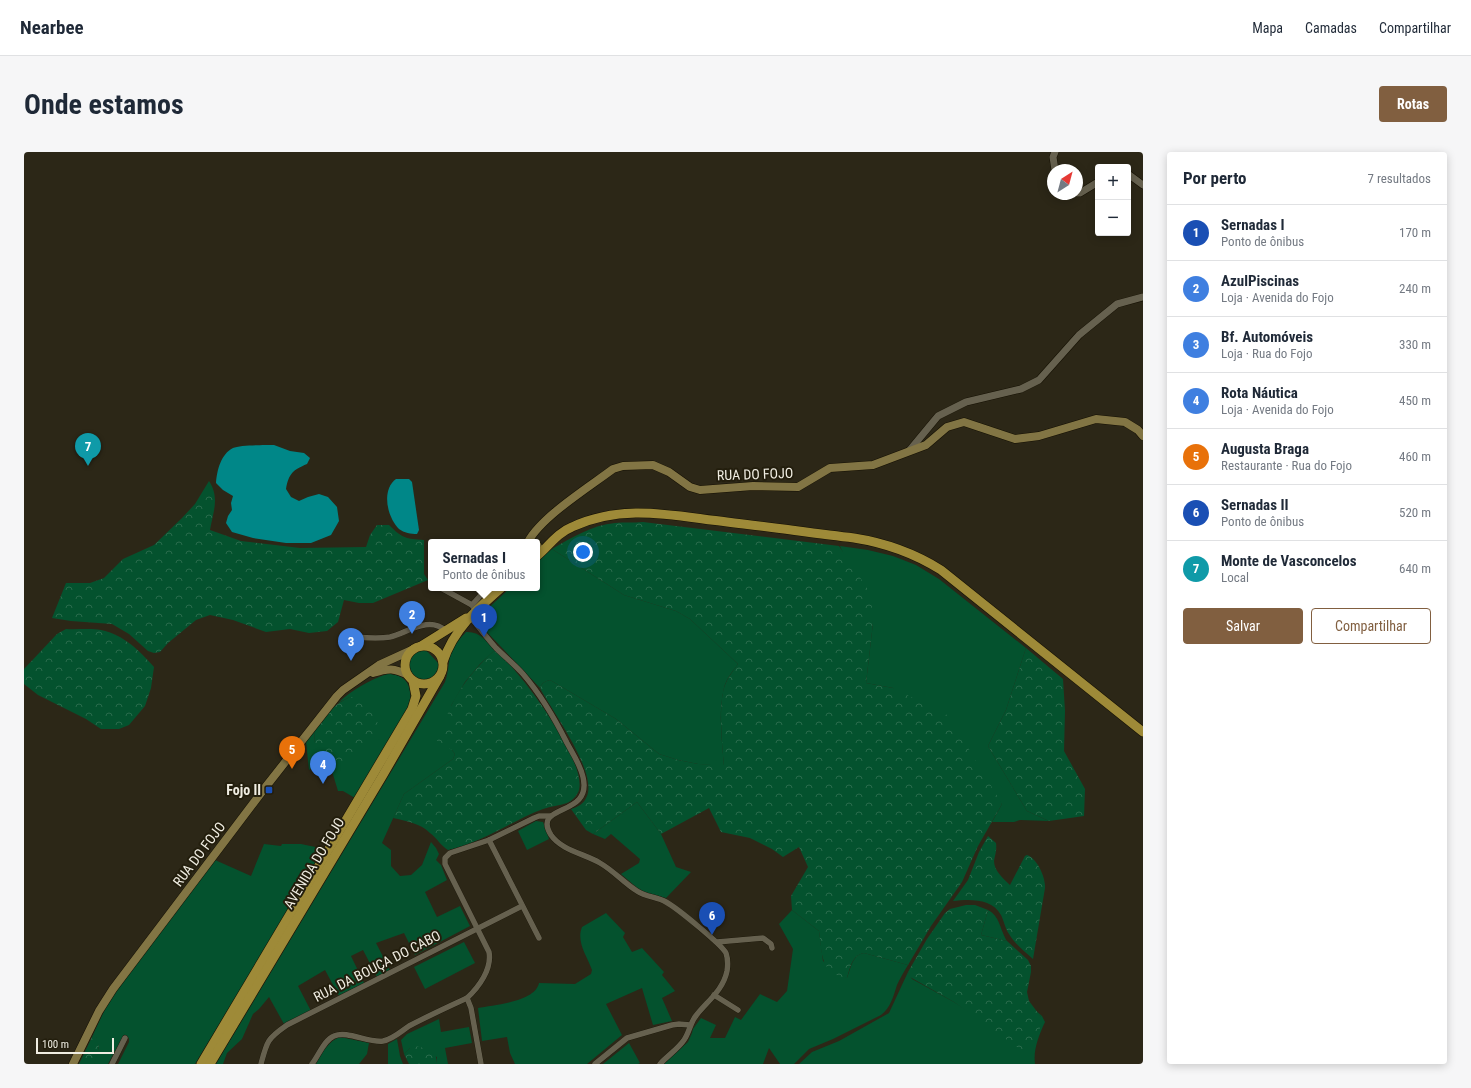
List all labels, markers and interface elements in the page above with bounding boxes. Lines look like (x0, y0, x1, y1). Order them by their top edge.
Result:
text: Nearbee (20, 16, 84, 39)
text: Mapa (1252, 20, 1283, 36)
text: Camadas (1305, 20, 1357, 36)
text: Compartilhar (1379, 20, 1451, 36)
button: Rotas (1379, 86, 1447, 122)
text: Onde estamos (24, 88, 184, 121)
north arrow (1047, 164, 1083, 200)
map controls (1095, 164, 1131, 236)
button: + (1095, 164, 1131, 200)
text: Por perto (1183, 168, 1247, 188)
text: 7 resultados (1367, 171, 1431, 186)
button: − (1095, 200, 1131, 236)
text: Sernadas I (1221, 216, 1285, 234)
text: 1 (1193, 225, 1199, 240)
text: 170 m (1399, 225, 1431, 240)
text: Ponto de ônibus (1221, 234, 1304, 249)
text: AzulPiscinas (1221, 272, 1299, 290)
text: 2 (1193, 281, 1199, 296)
text: 240 m (1399, 281, 1431, 296)
text: Loja · Avenida do Fojo (1221, 290, 1334, 305)
text: Bf. Automóveis (1221, 328, 1313, 346)
text: 3 (1193, 337, 1199, 352)
text: 330 m (1399, 337, 1431, 352)
text: Loja · Rua do Fojo (1221, 346, 1312, 361)
text: Rota Náutica (1221, 384, 1298, 402)
text: 4 (1193, 393, 1199, 408)
text: 450 m (1399, 393, 1431, 408)
text: Loja · Avenida do Fojo (1221, 402, 1334, 417)
pin: 7 (75, 433, 101, 466)
text: Augusta Braga (1221, 440, 1309, 458)
text: 5 (1193, 449, 1199, 464)
text: 460 m (1399, 449, 1431, 464)
text: Restaurante · Rua do Fojo (1221, 458, 1352, 473)
street label: RUA DO FOJO (717, 465, 793, 483)
text: Sernadas II (1221, 496, 1289, 514)
text: 6 (1193, 505, 1199, 520)
text: 520 m (1399, 505, 1431, 520)
text: Ponto de ônibus (1221, 514, 1304, 529)
popup (428, 539, 540, 591)
your location (573, 542, 593, 562)
text: Sernadas I (442, 549, 506, 567)
text: Monte de Vasconcelos (1221, 552, 1357, 570)
text: 7 (1193, 561, 1199, 576)
text: 640 m (1399, 561, 1431, 576)
text: Ponto de ônibus (442, 567, 526, 582)
text: Local (1221, 570, 1249, 585)
pin: 2 (399, 601, 425, 634)
pin: 1 (471, 604, 497, 637)
button: Salvar (1183, 608, 1303, 644)
button: Compartilhar (1311, 608, 1431, 644)
pin: 3 (338, 628, 364, 661)
pin: 5 (279, 736, 305, 769)
pin: 4 (310, 751, 336, 784)
place label: Fojo II (226, 782, 261, 798)
marker: Fojo II (264, 785, 274, 795)
street label: AVENIDA DO FOJO (280, 815, 348, 911)
street label: RUA DO FOJO (170, 819, 228, 889)
pin: 6 (699, 902, 725, 935)
street label: RUA DA BOUÇA DO CABO (311, 927, 443, 1005)
scale bar (36, 1036, 114, 1055)
text: 100 m (42, 1038, 69, 1051)

